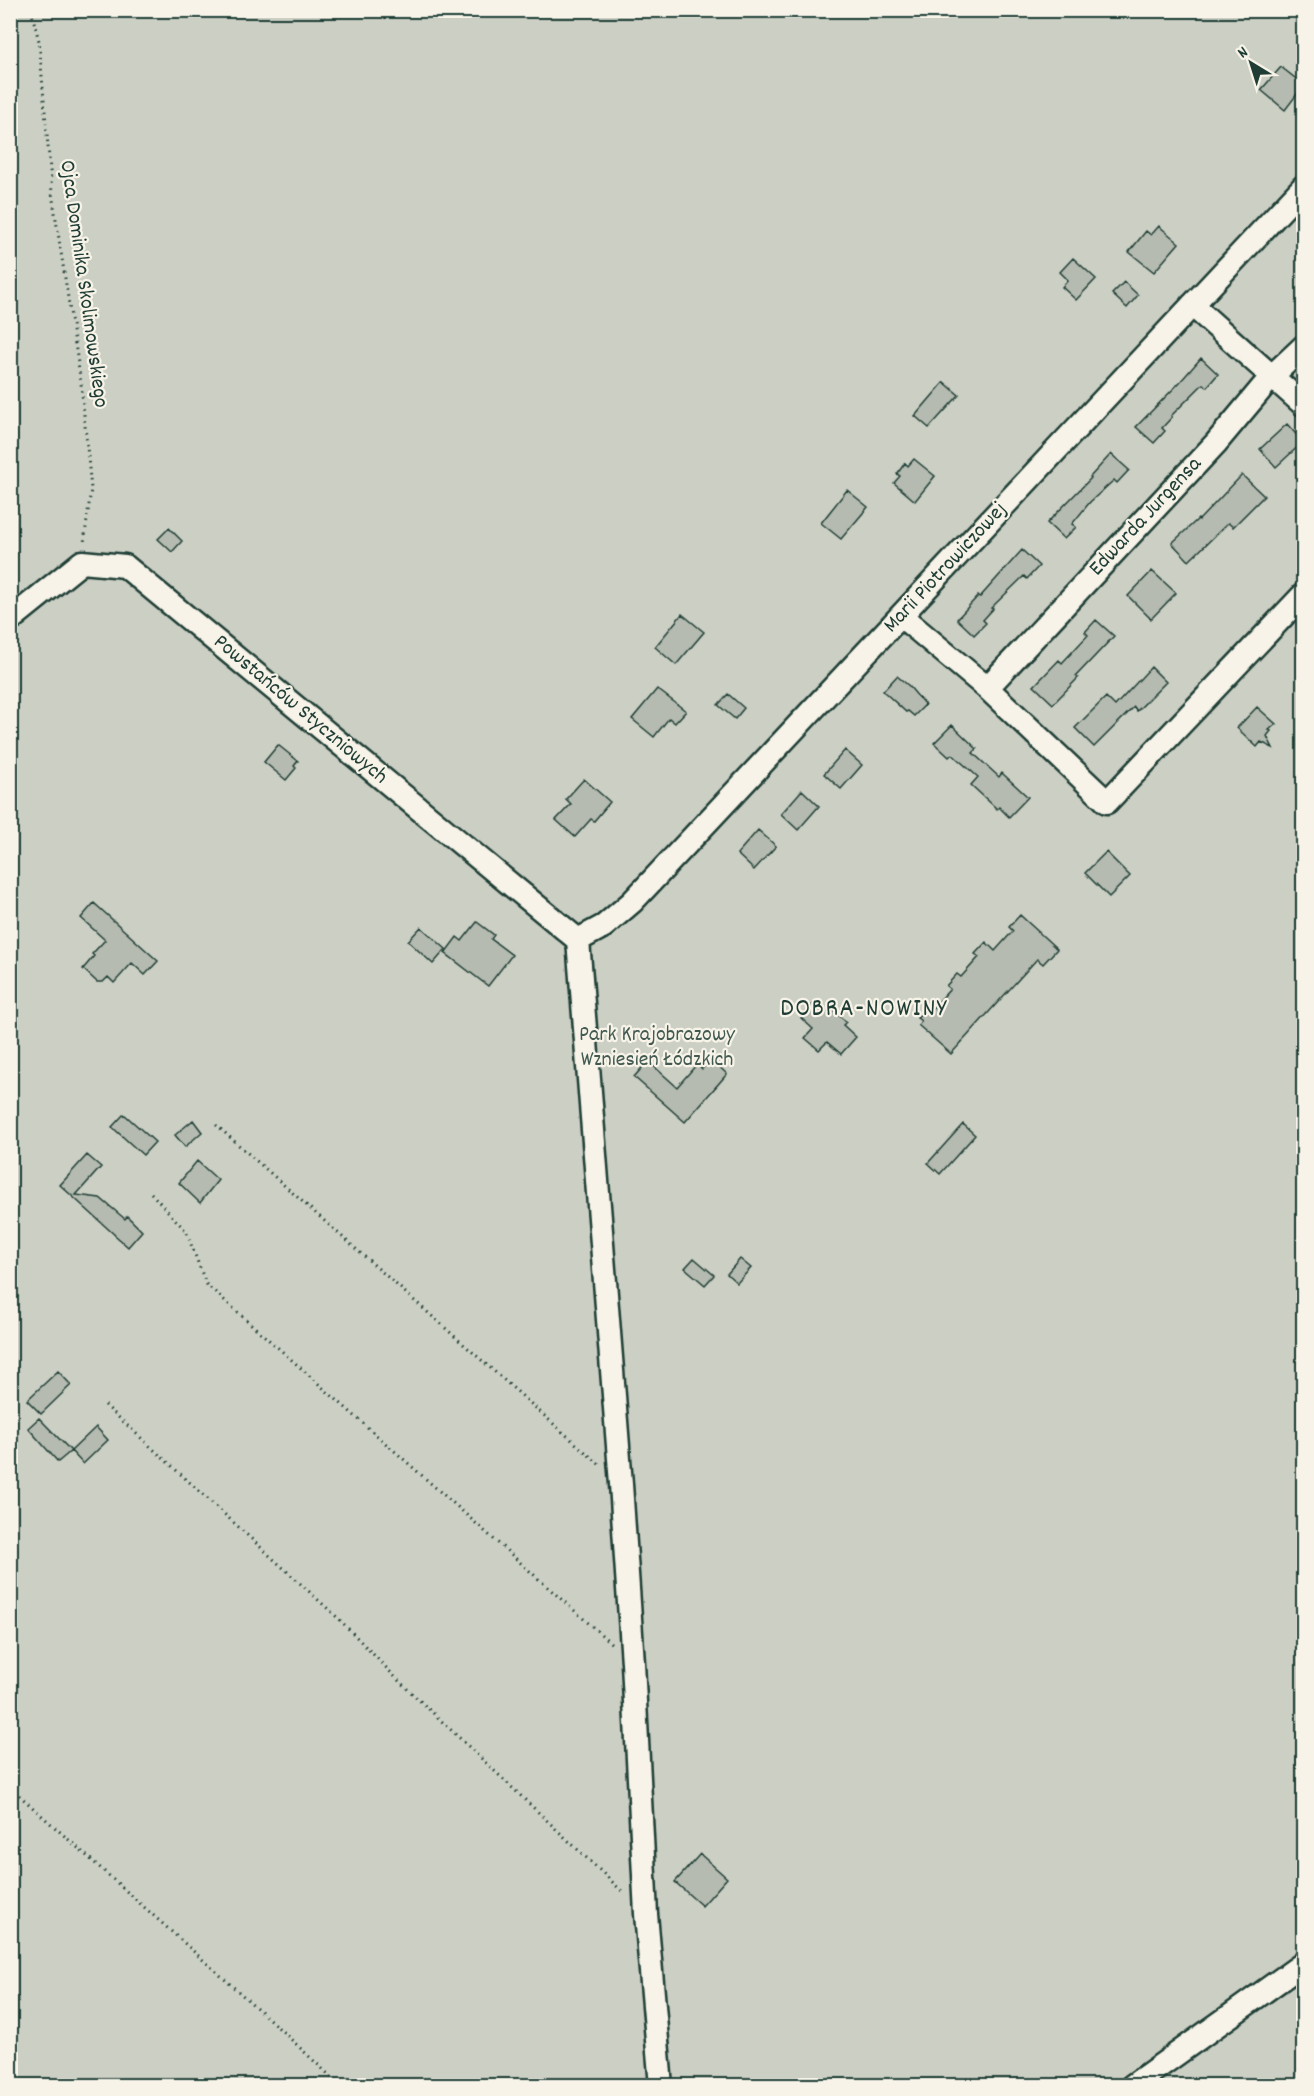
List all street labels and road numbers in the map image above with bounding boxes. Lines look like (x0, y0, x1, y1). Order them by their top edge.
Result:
street label: Ojca Dominika Skolimowskiego (50, 158, 116, 410)
street label: Edwarda Jurgensa (1082, 450, 1210, 584)
street label: Marii Piotrowiczowej (877, 496, 1015, 640)
street label: Powstańców Styczniowych (206, 628, 394, 792)

